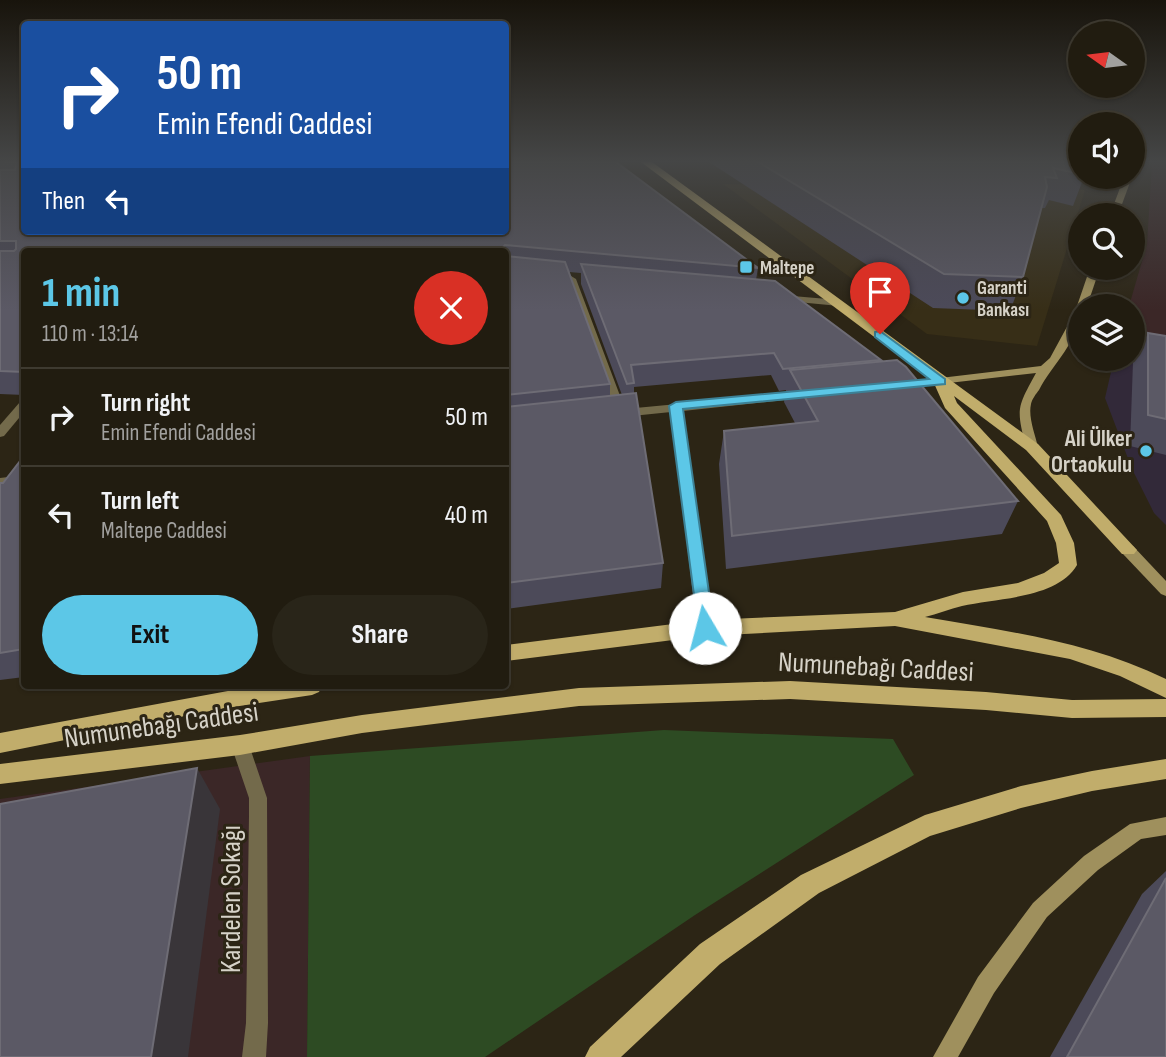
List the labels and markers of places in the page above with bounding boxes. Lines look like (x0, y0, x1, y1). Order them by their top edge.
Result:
place label: Maltepe (760, 257, 814, 280)
marker: Maltepe (738, 259, 754, 275)
pin (850, 262, 910, 334)
place label: Garanti Bankası (977, 277, 1029, 322)
marker: Garanti Bankası (955, 290, 971, 306)
place label: Ali Ülker Ortaokulu (1051, 425, 1132, 479)
marker: Ali Ülker Ortaokulu (1138, 443, 1154, 459)

